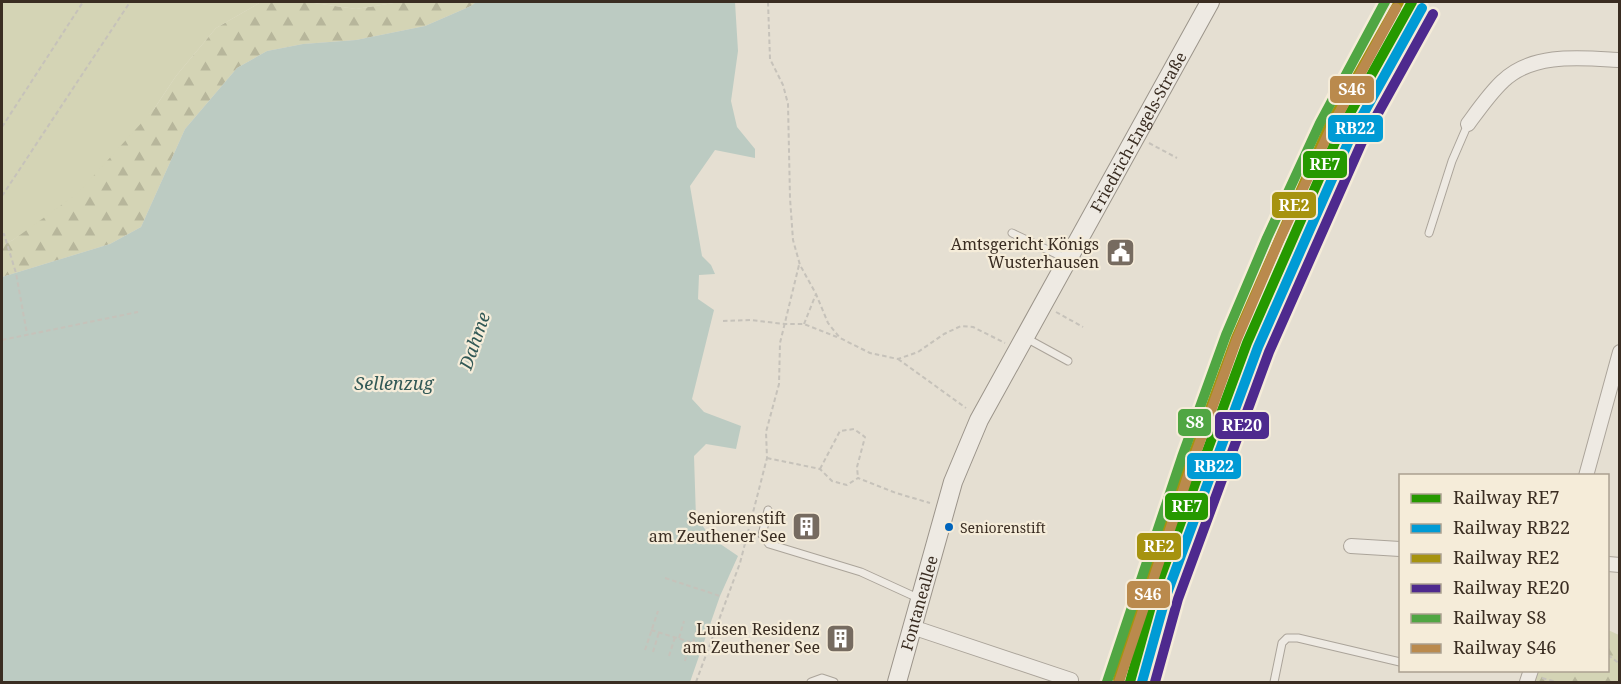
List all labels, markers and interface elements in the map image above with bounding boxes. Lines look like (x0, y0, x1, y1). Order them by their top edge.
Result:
street label: Friedrich-Engels-Straße (1085, 48, 1191, 216)
line badge: S46 (1329, 75, 1375, 104)
text: S46 (1338, 78, 1366, 100)
line badge: RB22 (1327, 114, 1384, 143)
text: RB22 (1335, 117, 1375, 139)
line badge: RE7 (1302, 150, 1348, 179)
text: RE7 (1310, 153, 1340, 175)
line badge: RE2 (1271, 191, 1317, 219)
text: RE2 (1279, 194, 1309, 216)
place label: Amtsgericht Königs Wusterhausen (951, 233, 1099, 273)
public building icon: Amtsgericht Königs Wusterhausen (1104, 237, 1136, 269)
water label: Dahme (453, 309, 495, 374)
water label: Sellenzug (354, 371, 435, 395)
line badge: S8 (1177, 408, 1212, 437)
text: S8 (1186, 411, 1204, 433)
line badge: RE20 (1214, 411, 1270, 440)
text: RE20 (1222, 414, 1262, 436)
line badge: RB22 (1186, 452, 1242, 480)
text: RB22 (1194, 455, 1234, 477)
legend (1399, 474, 1609, 672)
text: Railway RE7 (1453, 485, 1560, 509)
line badge: RE7 (1164, 492, 1209, 521)
text: RE7 (1172, 495, 1202, 517)
place label: Seniorenstift am Zeuthener See (649, 507, 786, 547)
building icon: Seniorenstift am Zeuthener See (791, 511, 823, 543)
text: Railway RB22 (1453, 515, 1570, 539)
place label: Seniorenstift (960, 518, 1046, 537)
marker: Seniorenstift (943, 521, 955, 533)
line badge: RE2 (1136, 532, 1182, 561)
text: RE2 (1144, 535, 1174, 557)
text: Railway RE2 (1453, 545, 1560, 569)
street label: Fontaneallee (895, 553, 943, 653)
text: Railway RE20 (1453, 575, 1570, 599)
line badge: S46 (1126, 580, 1171, 609)
text: S46 (1134, 583, 1162, 605)
text: Railway S8 (1453, 605, 1546, 629)
place label: Luisen Residenz am Zeuthener See (683, 618, 820, 658)
building icon: Luisen Residenz am Zeuthener See (825, 622, 857, 654)
text: Railway S46 (1453, 635, 1556, 659)

